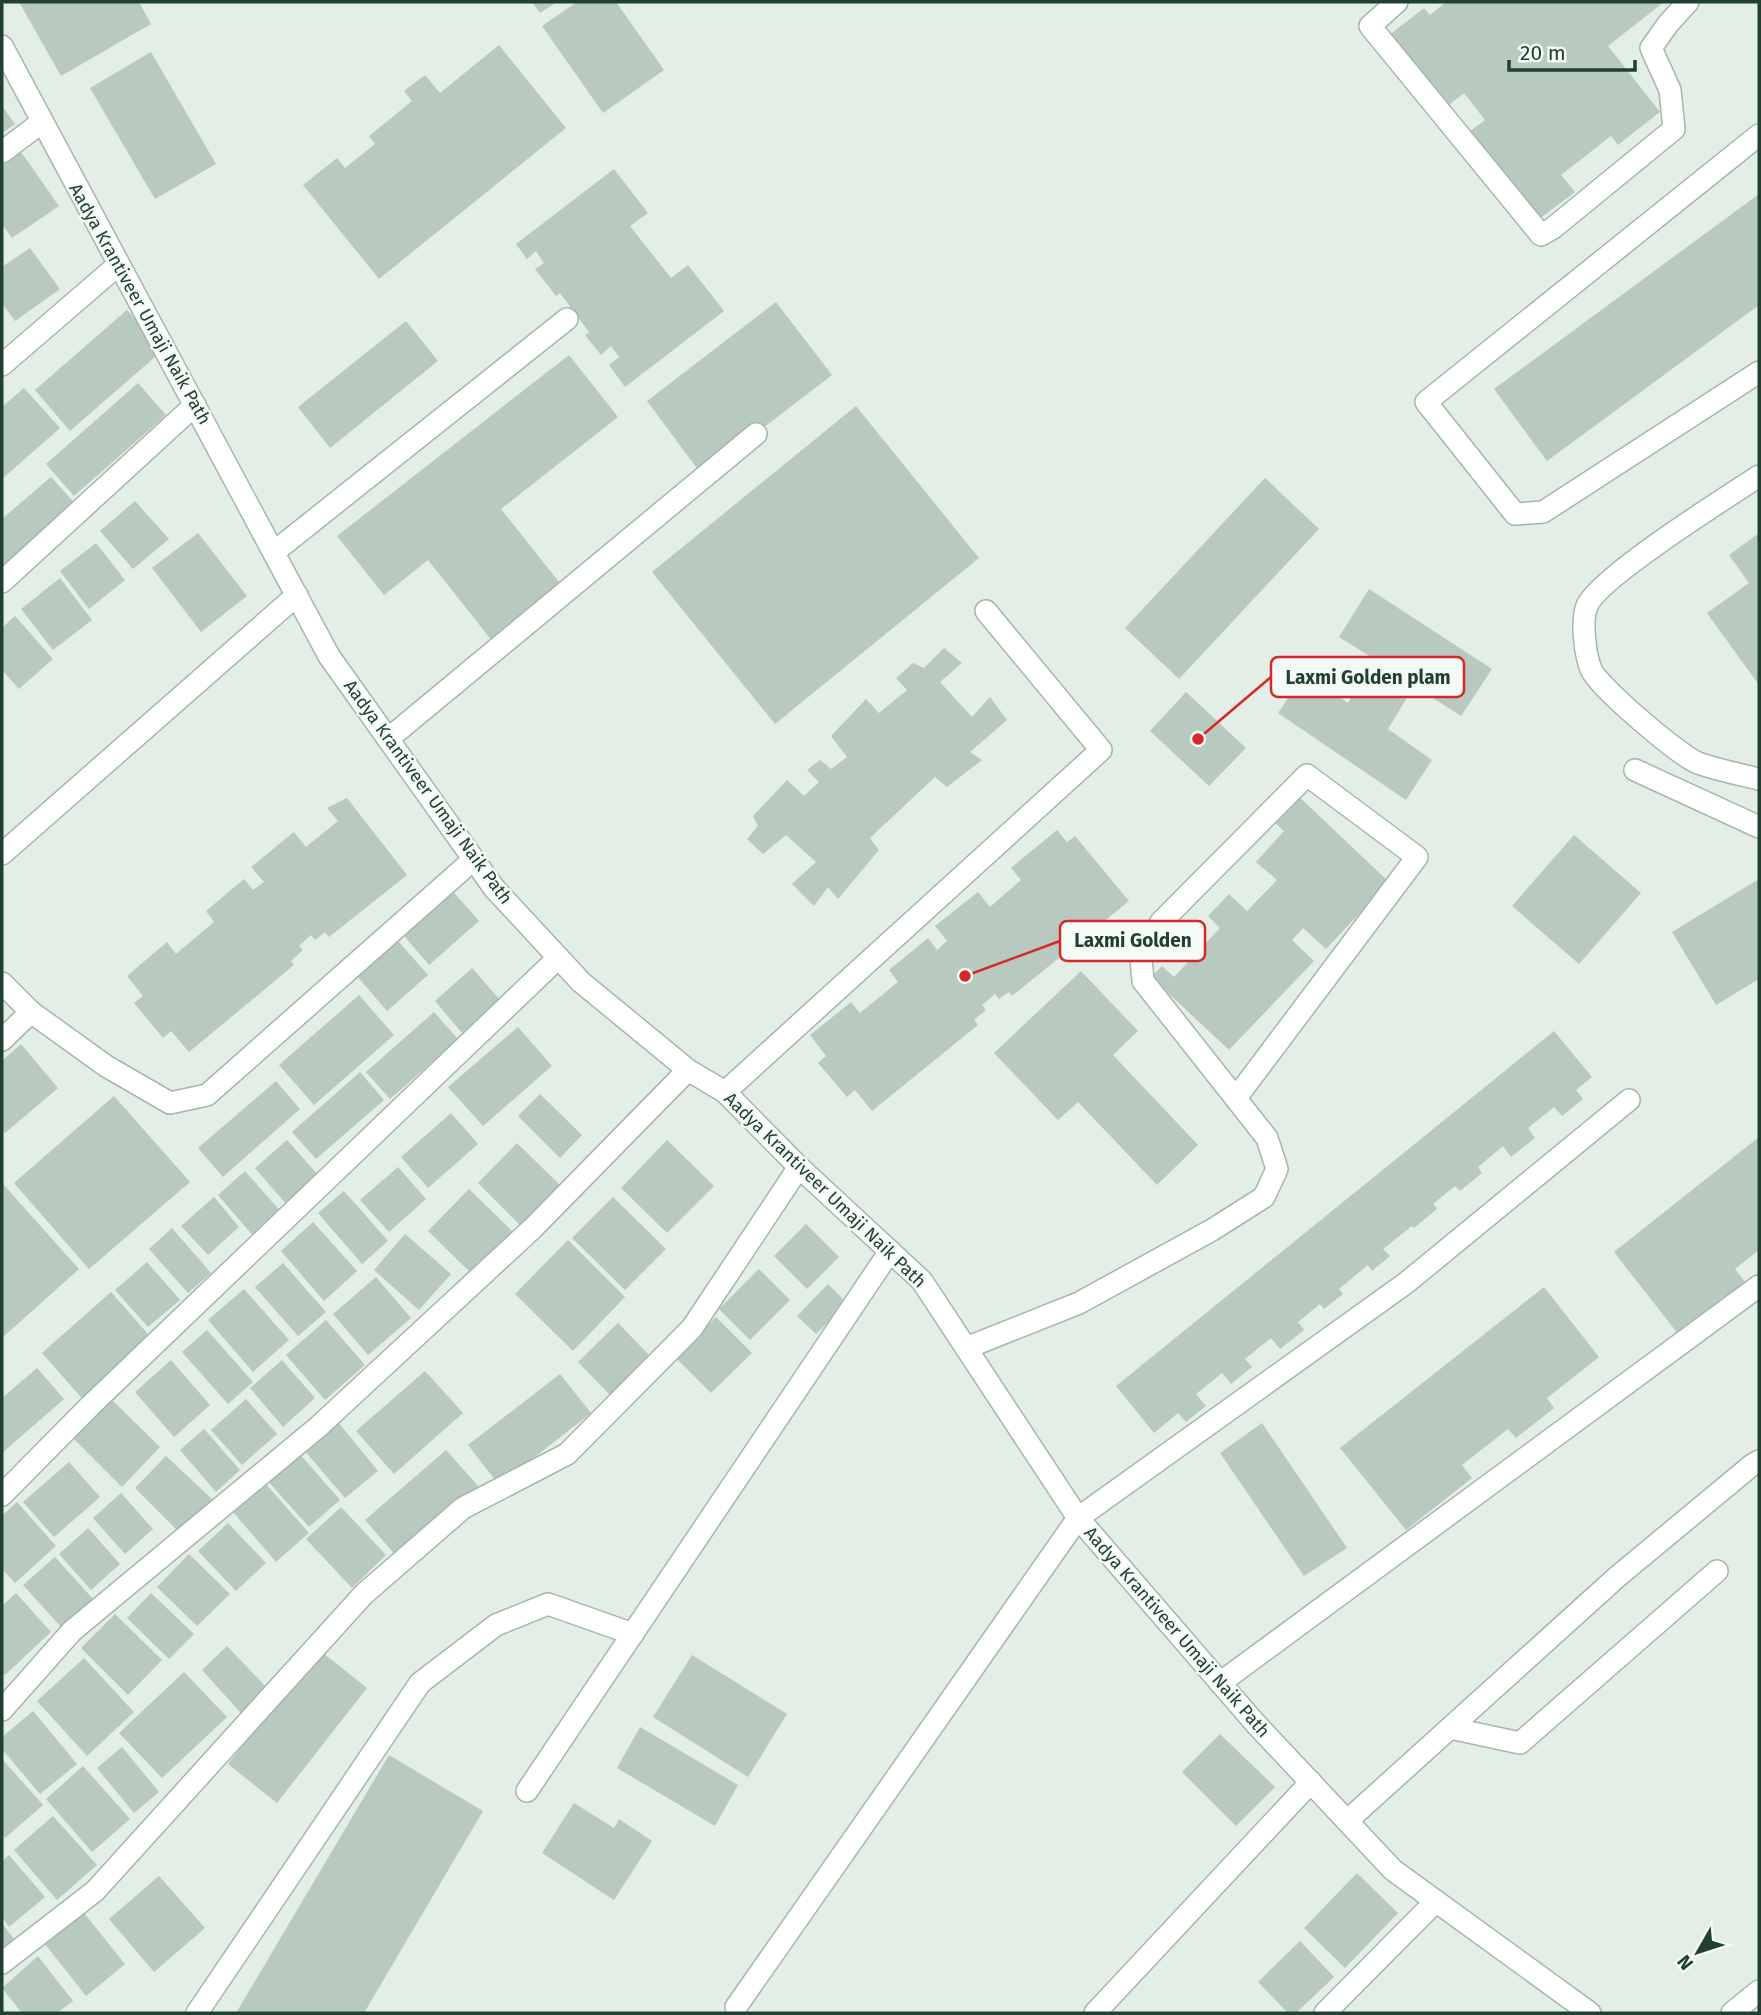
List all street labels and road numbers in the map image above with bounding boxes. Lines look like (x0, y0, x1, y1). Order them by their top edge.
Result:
street label: Aadya Krantiveer Umaji Naik Path (64, 180, 216, 428)
street label: Aadya Krantiveer Umaji Naik Path (339, 675, 517, 909)
street label: Aadya Krantiveer Umaji Naik Path (719, 1088, 931, 1292)
street label: Aadya Krantiveer Umaji Naik Path (1079, 1522, 1275, 1742)

